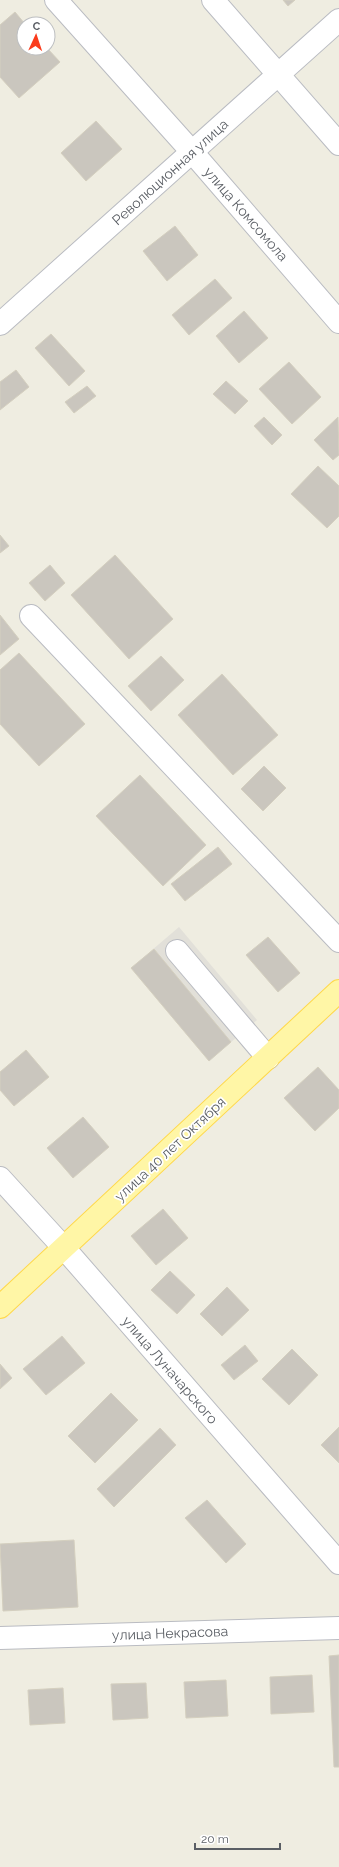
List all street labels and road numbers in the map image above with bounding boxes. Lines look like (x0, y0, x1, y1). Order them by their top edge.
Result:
street label: Революционная улица (109, 116, 231, 228)
street label: улица Комсомола (201, 164, 291, 264)
street label: улица 40 лет Октября (111, 1094, 229, 1204)
street label: улица Луначарского (119, 1313, 221, 1427)
street label: улица Некрасова (112, 1623, 228, 1643)

